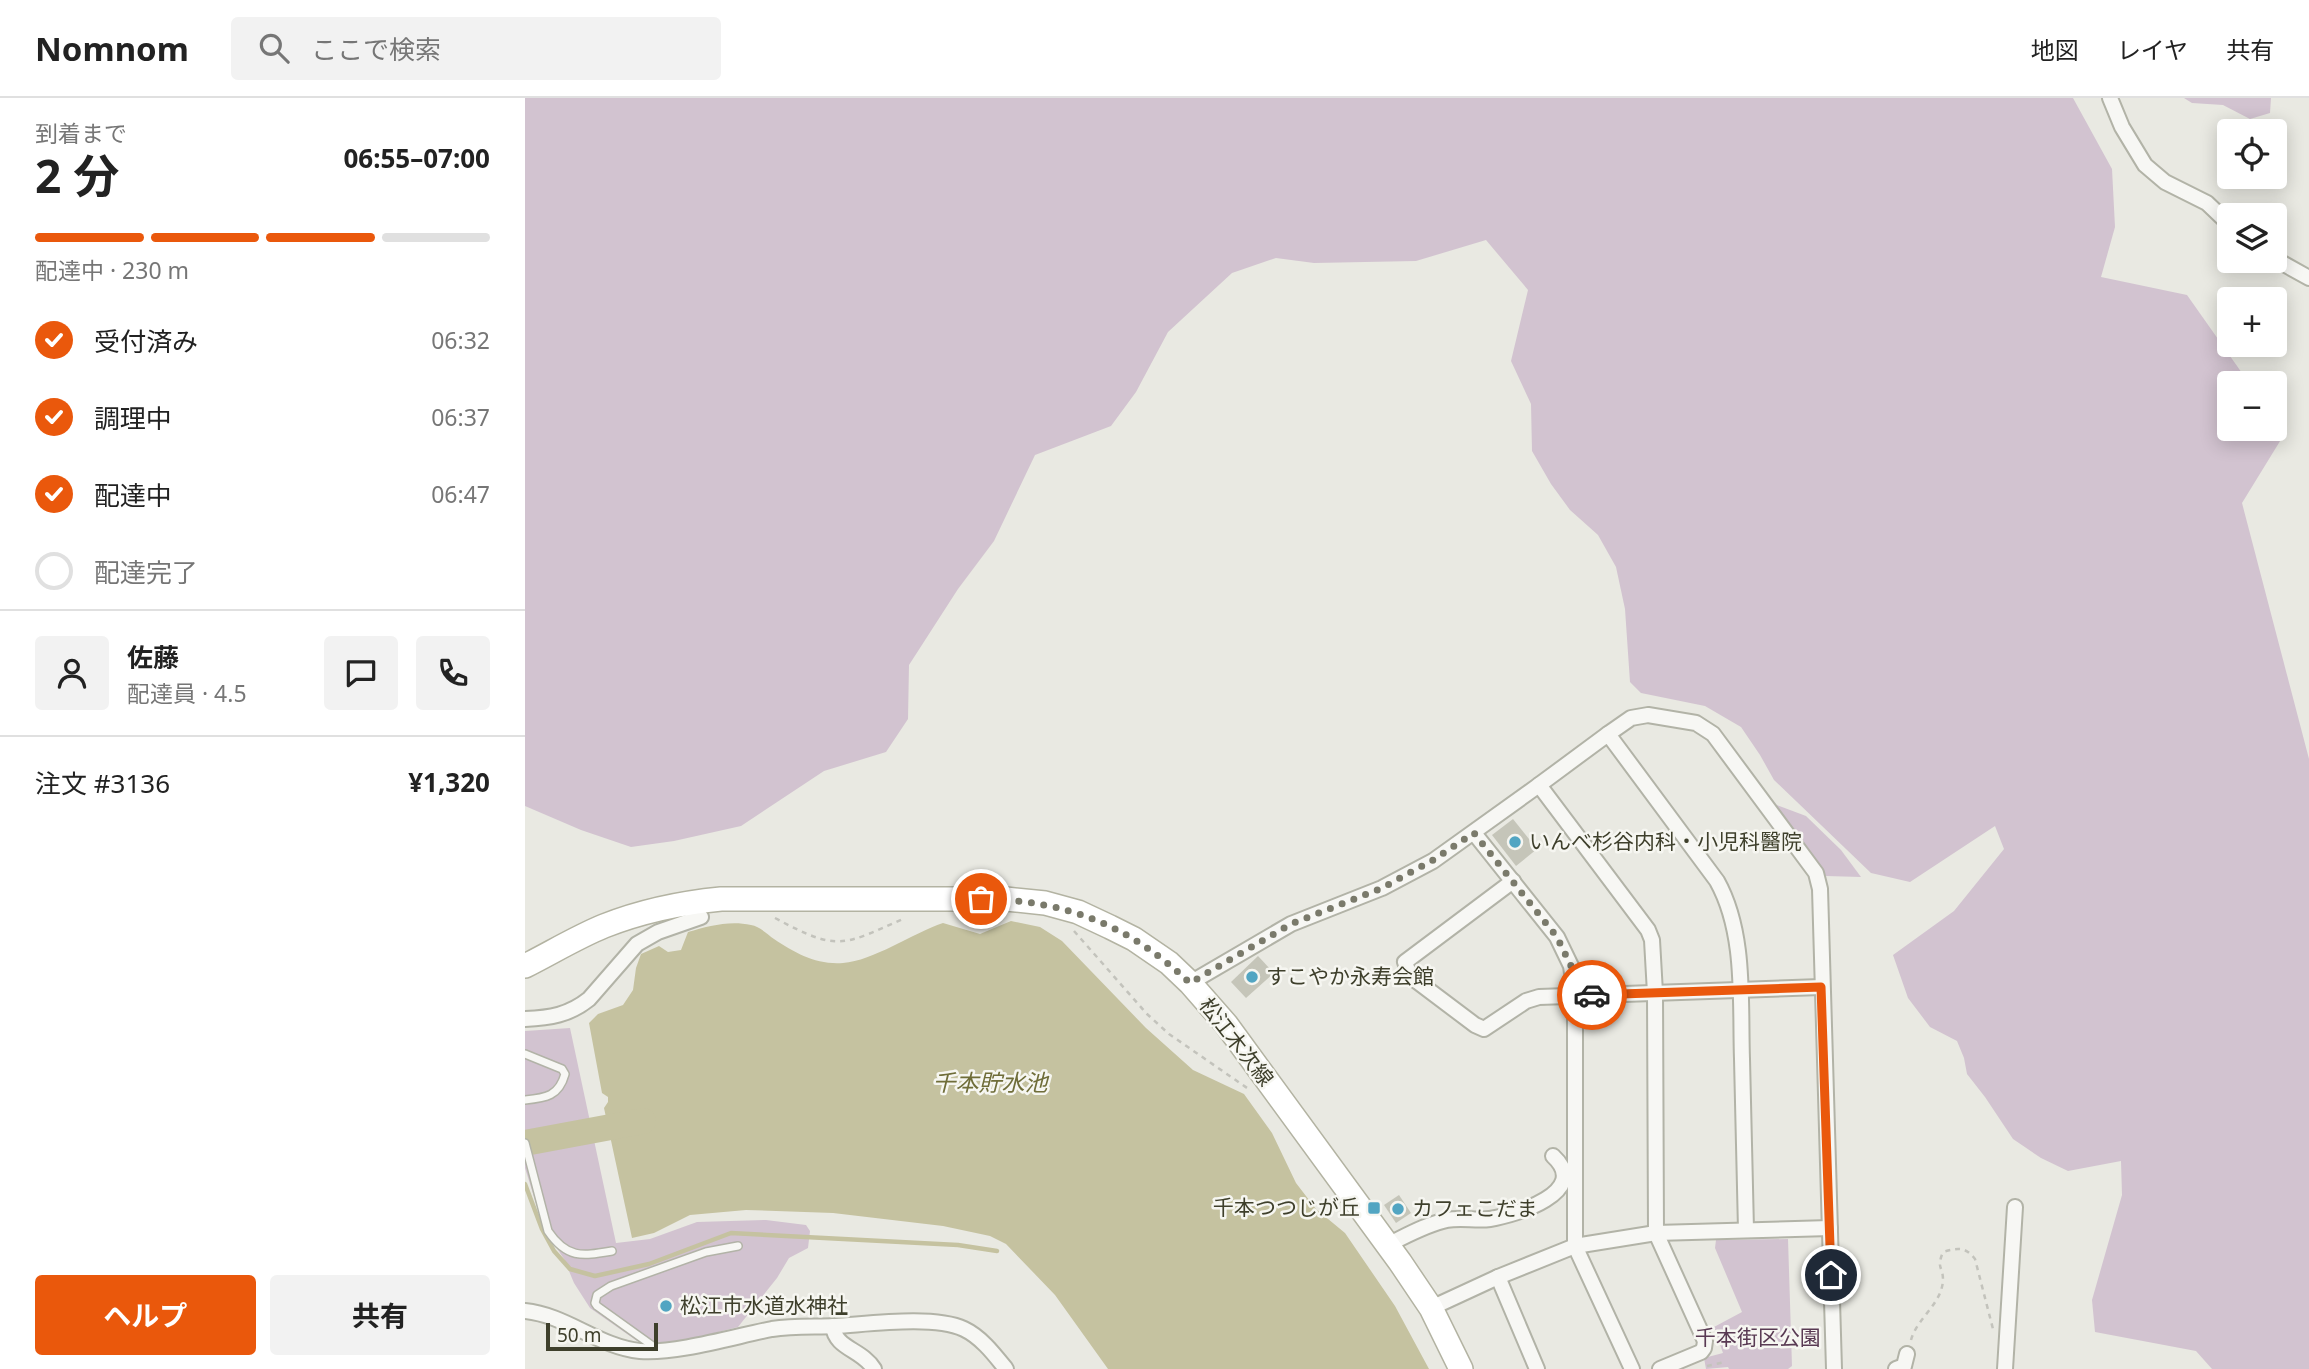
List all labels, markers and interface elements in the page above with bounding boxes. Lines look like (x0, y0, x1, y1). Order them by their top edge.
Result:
search box (231, 17, 721, 80)
text: Nomnom (35, 26, 189, 71)
icon: search (255, 29, 293, 67)
text: ここで検索 (311, 31, 441, 67)
text: 地図 (2031, 33, 2079, 66)
text: レイヤ (2117, 33, 2188, 66)
text: 共有 (2226, 33, 2274, 66)
text: 到着まで (35, 117, 127, 149)
map controls (2217, 119, 2287, 441)
button: locate (2217, 119, 2287, 189)
text: 06:55–07:00 (343, 140, 490, 176)
text: 2 分 (35, 144, 119, 206)
button: layers (2217, 203, 2287, 273)
text: 配達中 · 230 m (35, 254, 189, 286)
button: + (2217, 287, 2287, 357)
icon: check (35, 321, 73, 359)
text: 受付済み (94, 323, 198, 359)
text: 06:32 (431, 324, 490, 356)
button: − (2217, 371, 2287, 441)
icon: check (35, 398, 73, 436)
text: 調理中 (94, 400, 172, 436)
text: 06:37 (431, 401, 490, 433)
icon: check (35, 475, 73, 513)
text: 配達中 (94, 477, 172, 513)
text: 06:47 (431, 478, 490, 510)
text: 配達完了 (94, 554, 198, 590)
button: person (35, 636, 109, 710)
button: chat (324, 636, 398, 710)
button: phone (416, 636, 490, 710)
text: 佐藤 (127, 639, 179, 675)
text: 配達員 · 4.5 (127, 677, 247, 709)
text: ¥1,320 (408, 764, 490, 800)
text: 注文 #3136 (35, 765, 170, 801)
place label: いんべ杉谷内科・小児科醫院 (1529, 827, 1802, 855)
marker: いんべ杉谷内科・小児科醫院 (1507, 834, 1523, 850)
pin (951, 869, 1011, 929)
icon: bag (962, 880, 1000, 918)
courier (1557, 960, 1627, 1030)
place label: すこやか永寿会館 (1266, 962, 1434, 990)
marker: すこやか永寿会館 (1244, 969, 1260, 985)
icon: car (1573, 976, 1611, 1014)
street label: 松江木次線 (1193, 991, 1280, 1091)
water label: 千本貯水池 (933, 1066, 1050, 1098)
place label: 千本つつじが丘 (1213, 1193, 1360, 1221)
place label: カフェこだま (1412, 1194, 1538, 1222)
marker: 千本つつじが丘 (1366, 1200, 1382, 1216)
marker: カフェこだま (1390, 1201, 1406, 1217)
pin (1801, 1245, 1861, 1305)
icon: home (1812, 1256, 1850, 1294)
button: ヘルプ (35, 1275, 256, 1355)
button: 共有 (270, 1275, 490, 1355)
place label: 松江市水道水神社 (680, 1291, 848, 1319)
marker: 松江市水道水神社 (658, 1298, 674, 1314)
scale bar (546, 1320, 658, 1352)
text: 50 m (557, 1322, 601, 1348)
park label: 千本街区公園 (1695, 1323, 1821, 1351)

